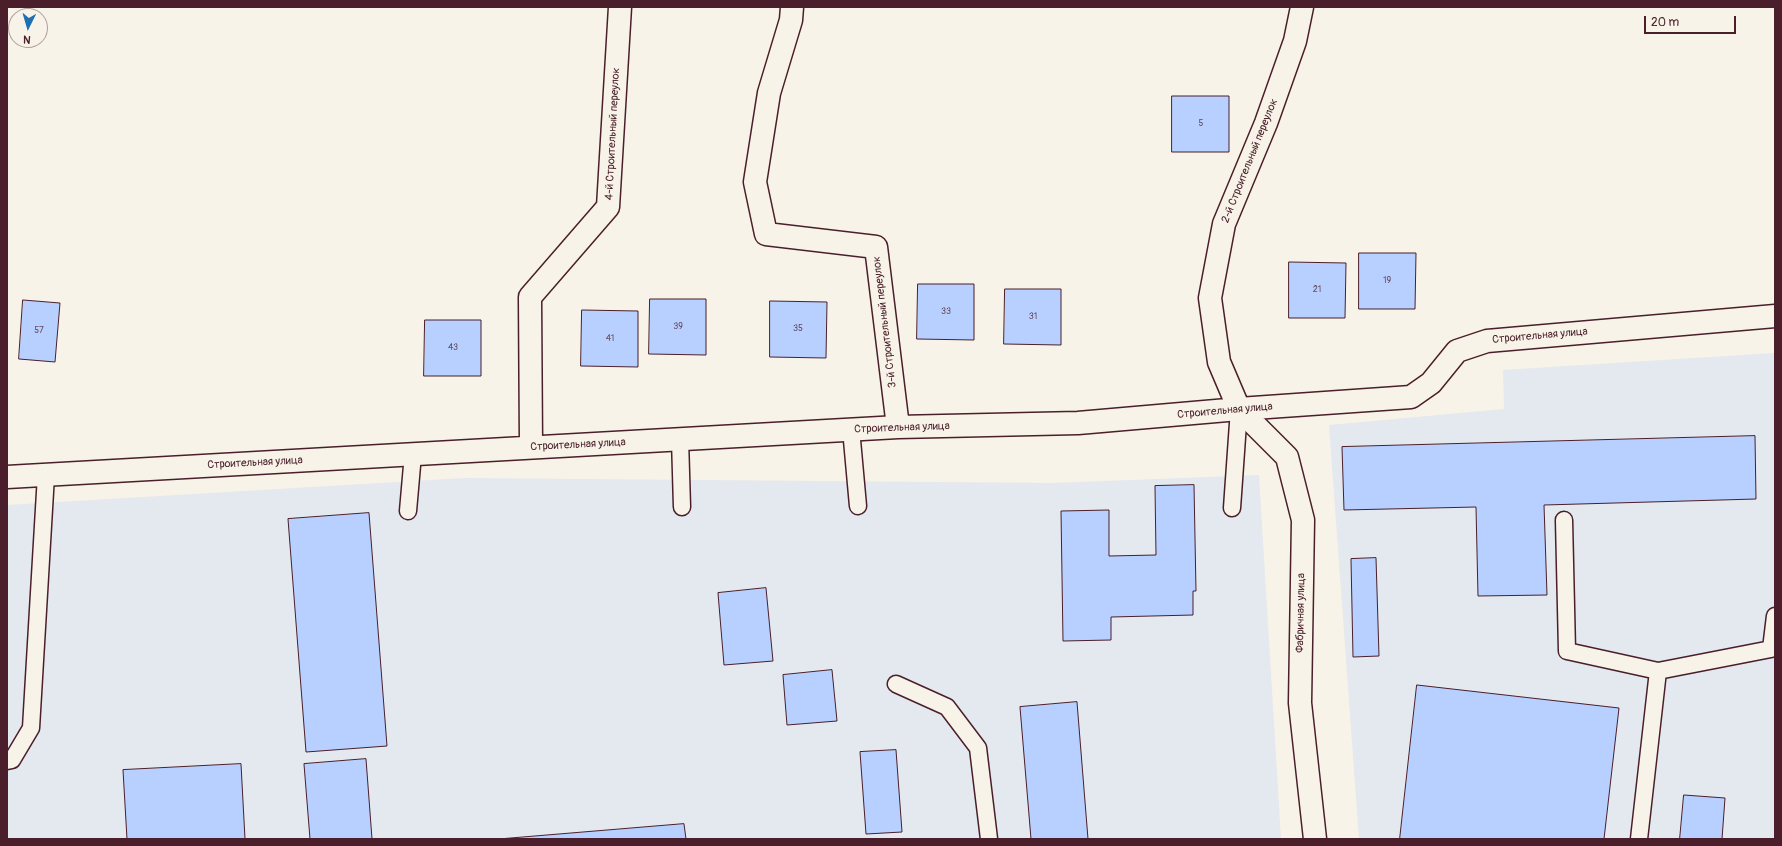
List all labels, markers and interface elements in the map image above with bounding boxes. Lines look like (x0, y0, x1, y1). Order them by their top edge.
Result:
north arrow (8, 8, 48, 48)
scale bar (1646, 8, 1738, 34)
text: 20 m (1651, 15, 1679, 30)
text: N (23, 33, 31, 46)
street label: 4-й Строительный переулок (603, 67, 623, 201)
street label: 2-й Строительный переулок (1219, 97, 1281, 225)
house number: 5 (1199, 119, 1203, 129)
street label: 3-й Строительный переулок (870, 255, 900, 389)
house number: 19 (1383, 276, 1391, 286)
house number: 21 (1313, 285, 1321, 295)
house number: 33 (941, 307, 951, 317)
house number: 31 (1029, 312, 1037, 322)
house number: 39 (673, 322, 683, 332)
house number: 35 (793, 324, 803, 334)
street label: Строительная улица (1492, 325, 1588, 347)
house number: 57 (34, 326, 44, 336)
house number: 41 (606, 334, 614, 344)
house number: 43 (448, 343, 458, 353)
street label: Строительная улица (1177, 400, 1273, 422)
street label: Строительная улица (854, 420, 950, 436)
street label: Строительная улица (530, 436, 626, 454)
street label: Строительная улица (207, 454, 303, 472)
street label: Фабричная улица (1294, 573, 1308, 653)

